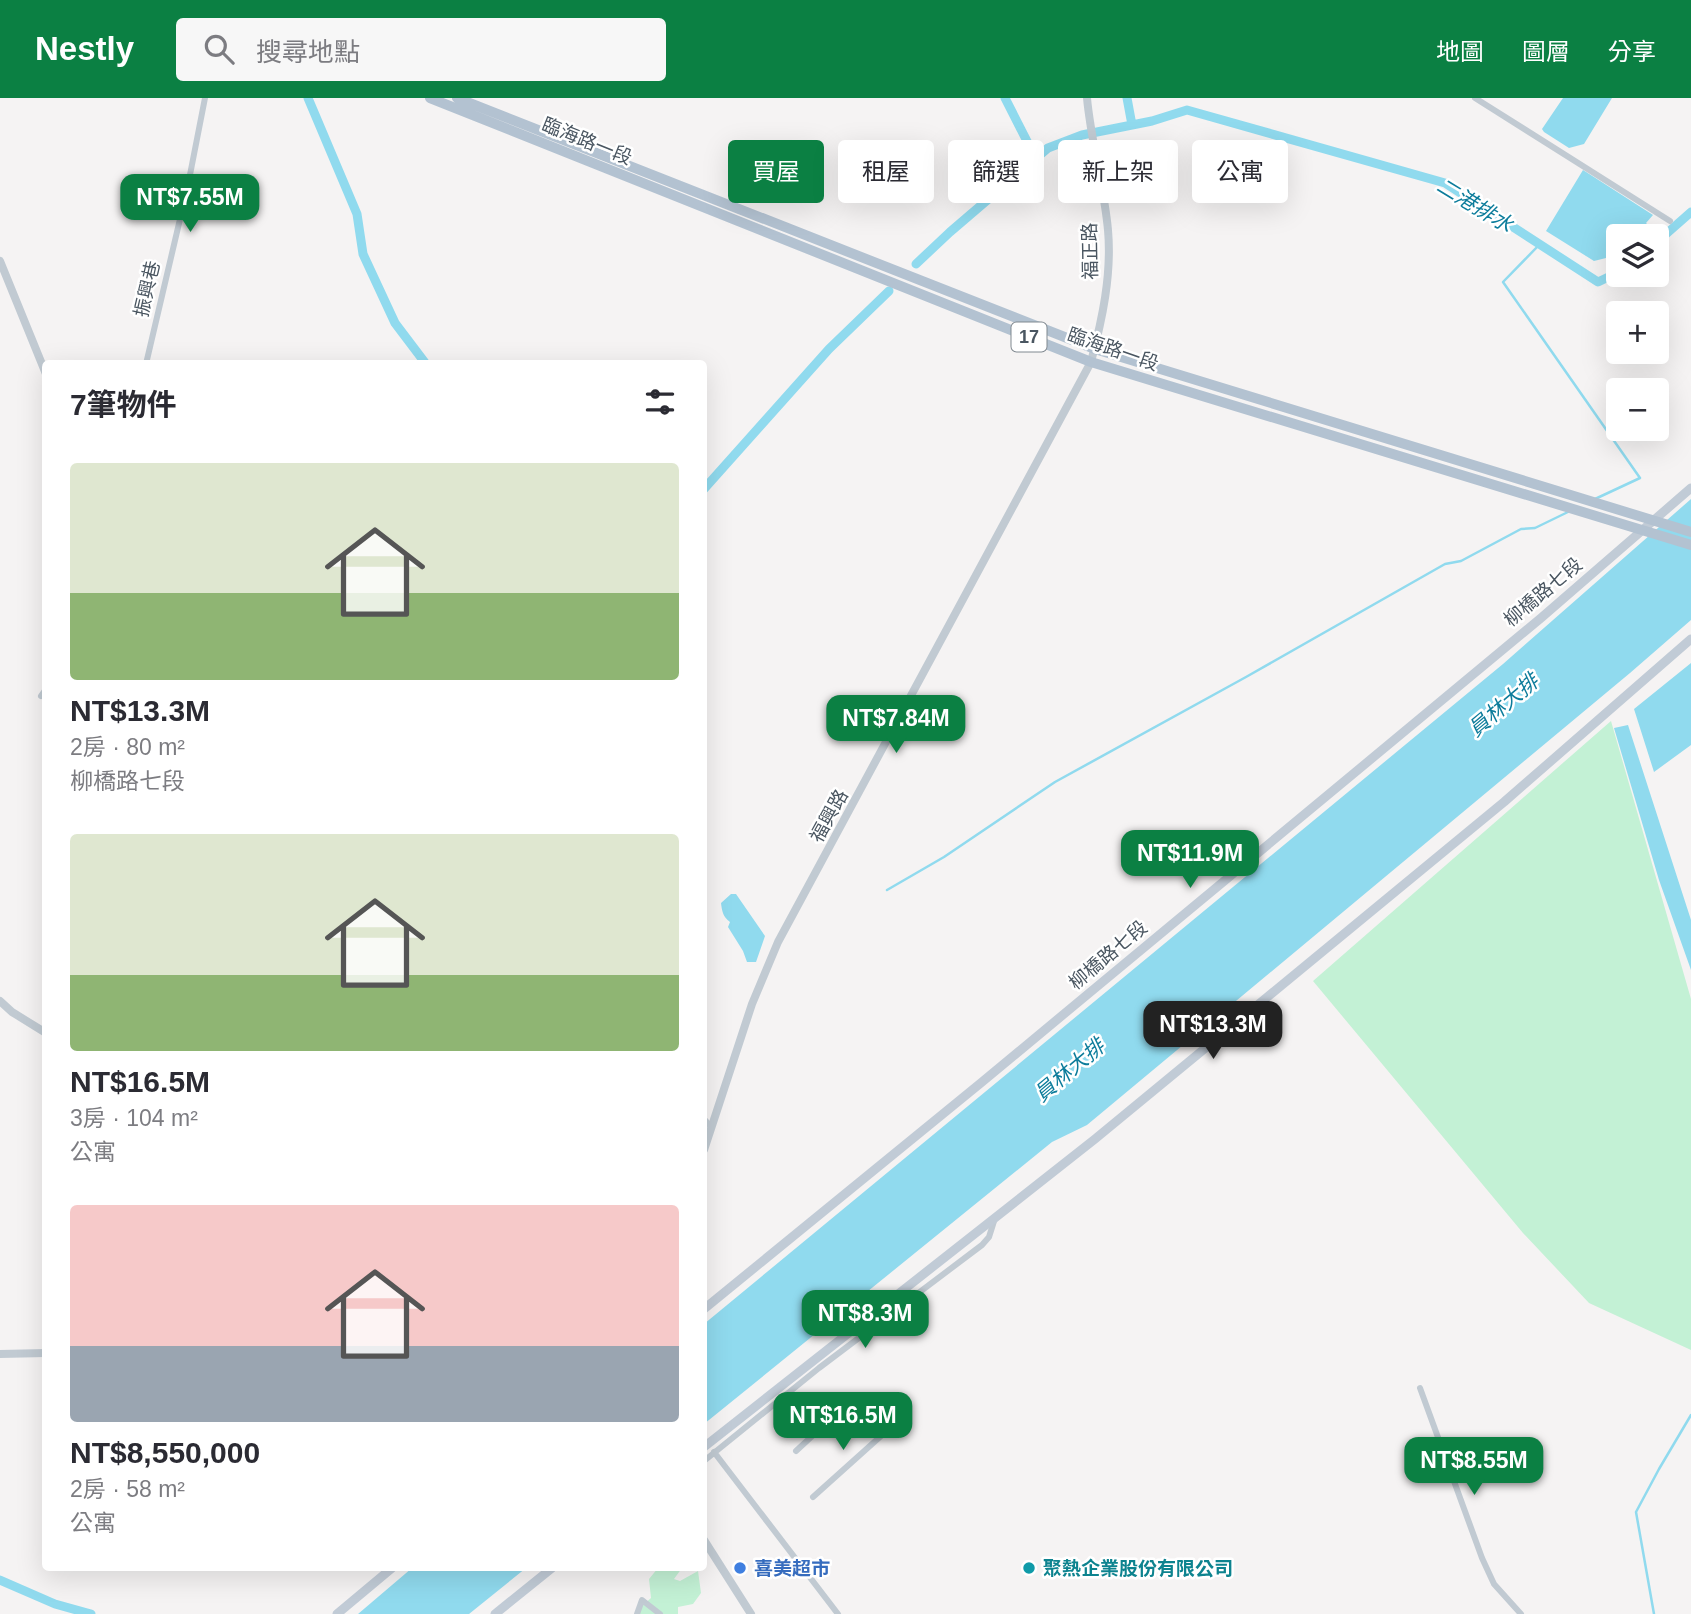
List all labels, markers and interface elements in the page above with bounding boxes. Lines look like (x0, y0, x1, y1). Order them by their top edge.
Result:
search box (176, 18, 666, 81)
text: Nestly (35, 30, 134, 67)
icon: search (200, 30, 238, 68)
text: 搜尋地點 (256, 37, 360, 67)
text: 地圖 (1436, 38, 1484, 65)
text: 圖層 (1522, 38, 1570, 65)
text: 分享 (1608, 38, 1656, 65)
street label: 臨海路一段 (539, 113, 635, 169)
chip: 買屋 (728, 140, 824, 203)
chip: 租屋 (838, 140, 934, 203)
chip: 篩選 (948, 140, 1044, 203)
chip: 新上架 (1058, 140, 1178, 203)
chip: 公寓 (1192, 140, 1288, 203)
pin: NT$7.55M (118, 174, 262, 234)
water label: 二港排水 (1433, 174, 1518, 237)
text: NT$7.55M (136, 184, 244, 210)
street label: 福正路 (1079, 222, 1101, 280)
map controls (1606, 224, 1669, 441)
button: layers (1606, 224, 1669, 287)
street label: 振興巷 (130, 259, 164, 319)
button: + (1606, 301, 1669, 364)
road number: 17 (1012, 323, 1046, 352)
street label: 臨海路一段 (1065, 324, 1161, 374)
button: − (1606, 378, 1669, 441)
icon: filters (641, 383, 679, 421)
text: 7筆物件 (70, 388, 177, 421)
icon: home (312, 509, 438, 635)
street label: 柳橋路七段 (1500, 553, 1586, 631)
water label: 員林大排 (1463, 667, 1545, 741)
text: NT$13.3M (70, 694, 210, 727)
pin: NT$7.84M (824, 696, 968, 755)
text: NT$7.84M (842, 705, 950, 731)
text: 2房 · 80 m² (70, 734, 185, 760)
text: 柳橋路七段 (70, 768, 185, 794)
street label: 福興路 (806, 786, 852, 846)
pin: NT$11.9M (1118, 830, 1262, 890)
text: NT$11.9M (1137, 840, 1243, 866)
icon: home (312, 880, 438, 1006)
street label: 柳橋路七段 (1065, 916, 1151, 994)
pin: NT$13.3M (1141, 1002, 1285, 1061)
text: NT$13.3M (1159, 1011, 1267, 1037)
water label: 員林大排 (1029, 1032, 1111, 1106)
text: NT$16.5M (70, 1065, 210, 1098)
text: 3房 · 104 m² (70, 1105, 198, 1131)
text: 公寓 (70, 1139, 116, 1165)
icon: home (312, 1251, 438, 1377)
pin: NT$8.3M (800, 1290, 930, 1350)
text: NT$8.3M (818, 1300, 912, 1326)
pin: NT$16.5M (771, 1392, 915, 1452)
text: NT$16.5M (789, 1402, 897, 1428)
text: NT$8,550,000 (70, 1436, 260, 1469)
pin: NT$8.55M (1402, 1438, 1546, 1497)
text: NT$8.55M (1420, 1447, 1528, 1473)
text: 2房 · 58 m² (70, 1476, 185, 1502)
text: 公寓 (70, 1510, 116, 1536)
place label: 喜美超市 (754, 1558, 830, 1579)
place label: 聚熱企業股份有限公司 (1043, 1558, 1233, 1579)
marker: 喜美超市 (732, 1560, 748, 1576)
marker: 聚熱企業股份有限公司 (1021, 1560, 1037, 1576)

